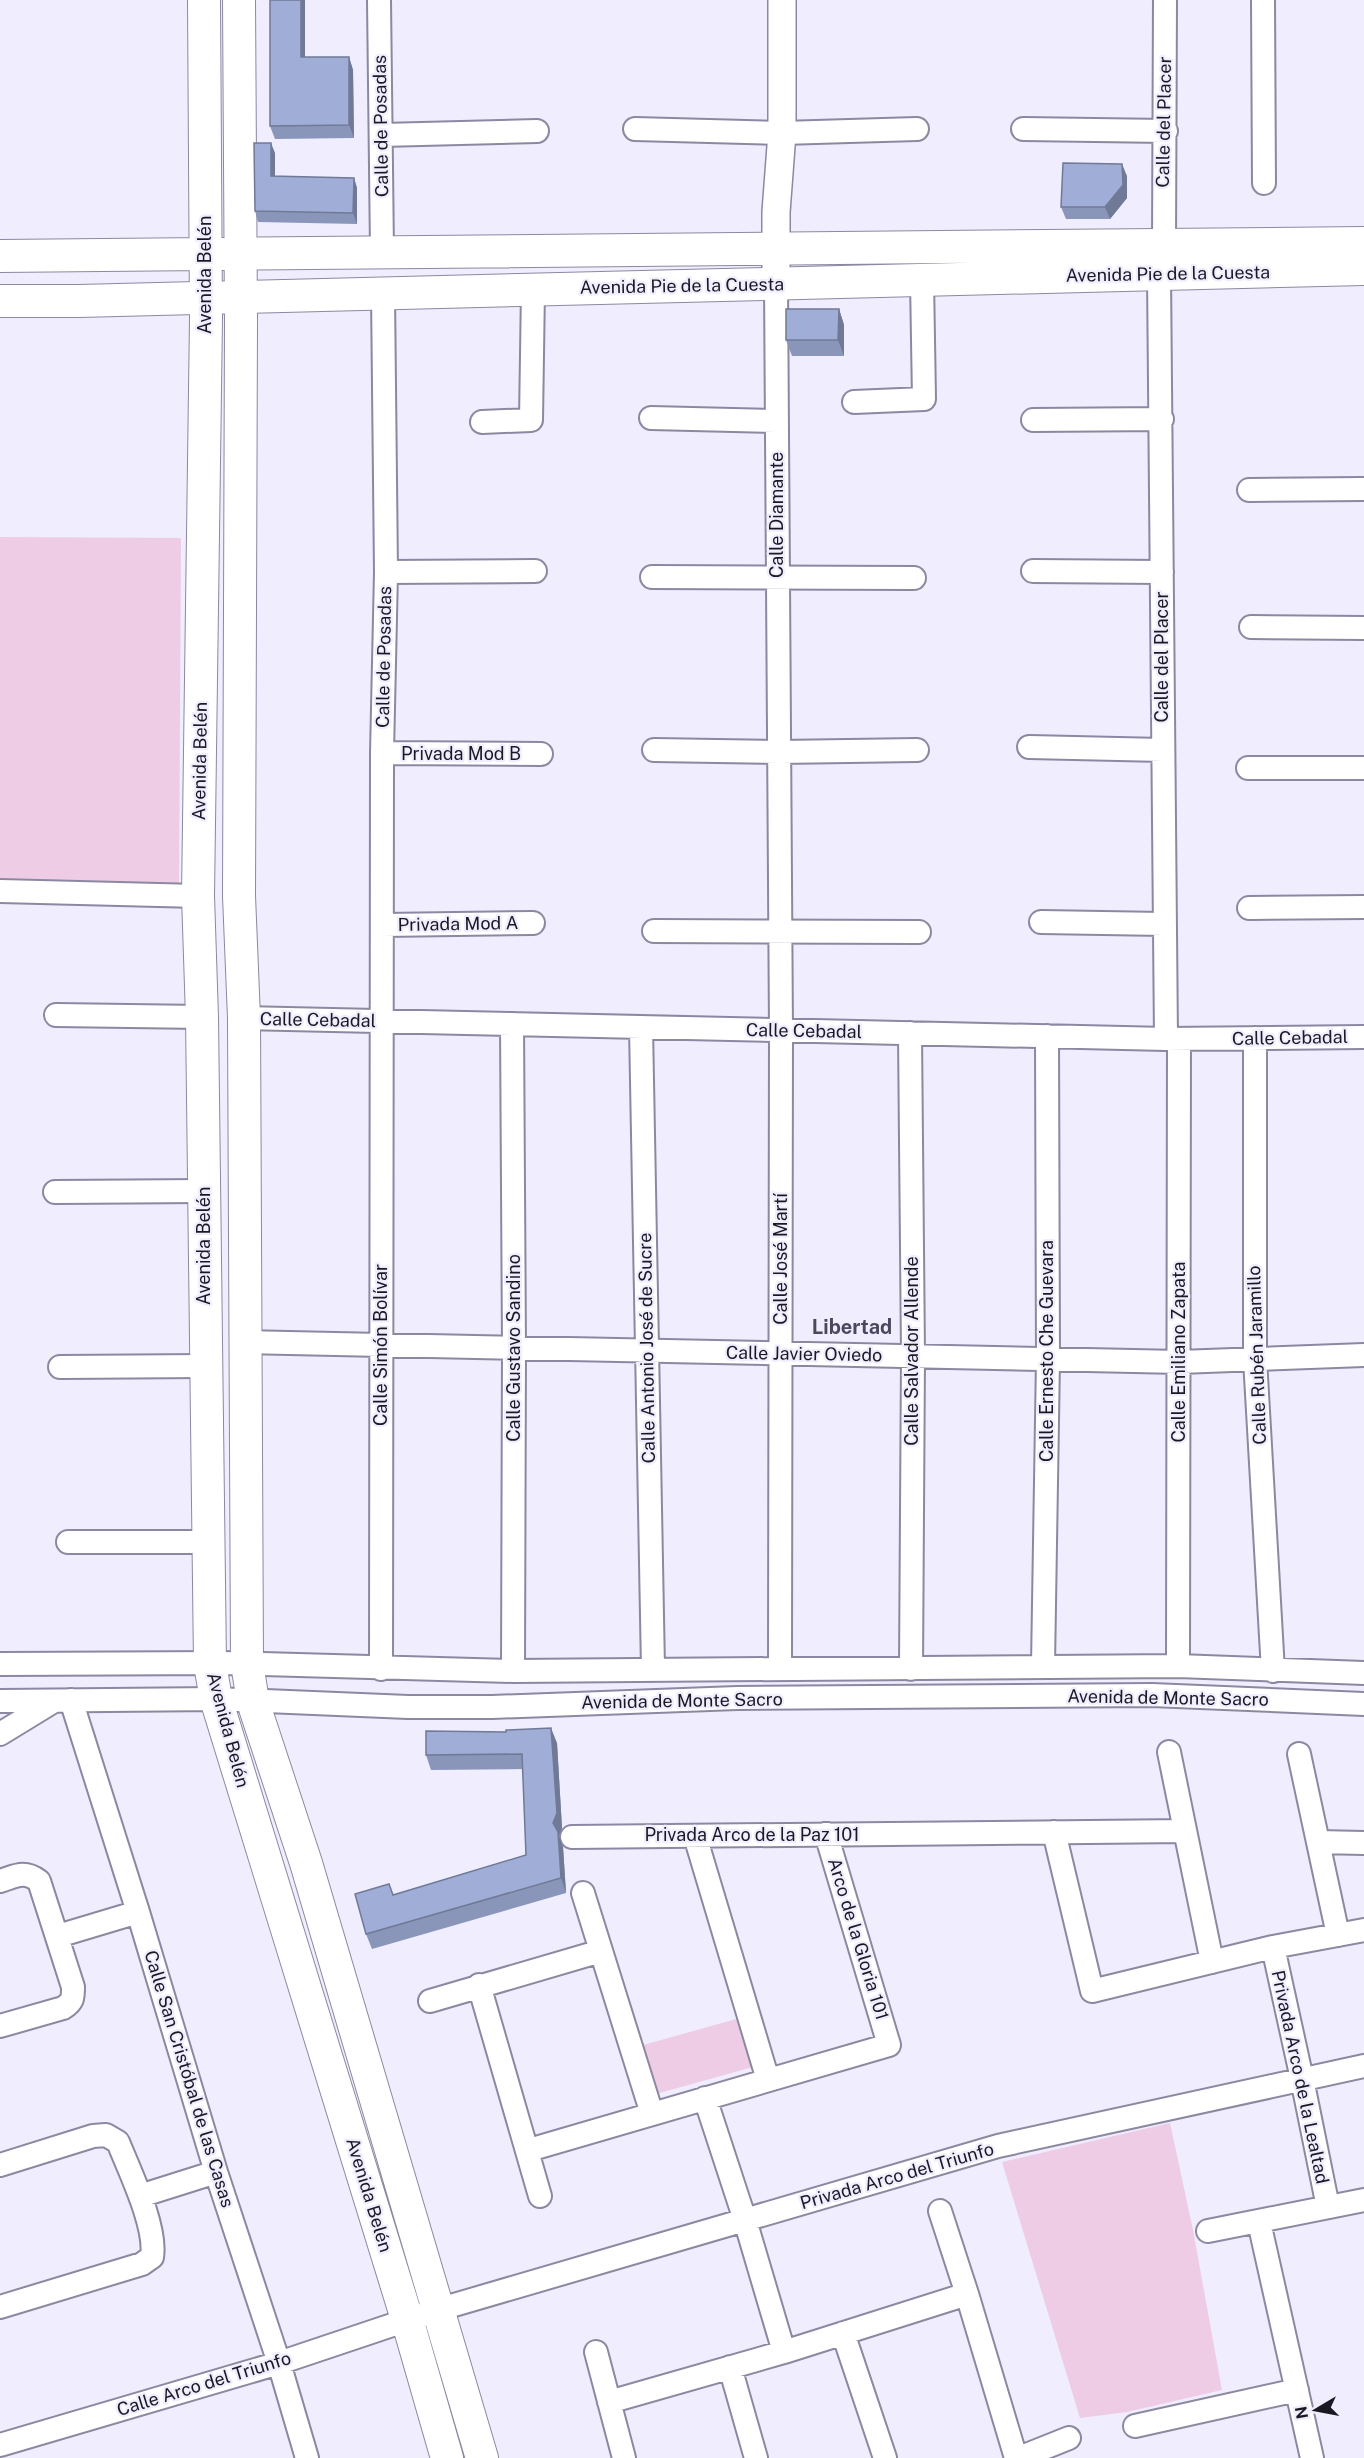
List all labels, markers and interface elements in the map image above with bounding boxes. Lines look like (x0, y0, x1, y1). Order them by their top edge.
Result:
street label: Calle de Posadas (369, 55, 392, 197)
street label: Calle del Placer (1152, 56, 1175, 188)
street label: Avenida Belén (194, 216, 215, 334)
street label: Avenida Pie de la Cuesta (1066, 261, 1270, 286)
street label: Avenida Pie de la Cuesta (580, 273, 784, 298)
street label: Calle Diamante (766, 452, 787, 578)
street label: Calle de Posadas (372, 586, 395, 728)
street label: Calle del Placer (1151, 591, 1172, 723)
street label: Avenida Belén (188, 702, 211, 820)
street label: Privada Mod B (401, 743, 521, 764)
street label: Privada Mod A (397, 912, 519, 935)
street label: Calle Cebadal (260, 1008, 376, 1031)
street label: Calle Cebadal (746, 1019, 862, 1042)
street label: Calle Cebadal (1232, 1026, 1348, 1049)
street label: Avenida Belén (193, 1187, 214, 1305)
street label: Calle José Martí (770, 1193, 791, 1325)
street label: Calle Antonio José de Sucre (634, 1232, 659, 1464)
street label: Calle Ernesto Che Guevara (1036, 1240, 1057, 1462)
street label: Calle Gustavo Sandino (503, 1254, 524, 1442)
street label: Calle Salvador Allende (901, 1256, 922, 1446)
street label: Calle Emiliano Zapata (1168, 1261, 1189, 1443)
street label: Calle Simón Bolívar (370, 1264, 391, 1426)
street label: Calle Rubén Jaramillo (1243, 1265, 1270, 1445)
district label: Libertad (812, 1315, 892, 1339)
street label: Calle Javier Oviedo (726, 1342, 882, 1365)
street label: Avenida Belén (203, 1670, 254, 1790)
street label: Avenida de Monte Sacro (1067, 1685, 1269, 1710)
street label: Avenida de Monte Sacro (581, 1688, 783, 1713)
street label: Privada Arco de la Paz 101 (644, 1824, 860, 1845)
street label: Arco de la Gloria 101 (824, 1855, 893, 2022)
street label: Calle San Cristóbal de las Casas (140, 1948, 239, 2210)
street label: Privada Arco de la Lealtad (1268, 1968, 1333, 2186)
street label: Avenida Belén (342, 2135, 397, 2255)
street label: Privada Arco del Triunfo (798, 2138, 996, 2213)
street label: Calle Arco del Triunfo (114, 2347, 293, 2420)
north arrow (1286, 2380, 1346, 2440)
text: N (1291, 2405, 1312, 2420)

